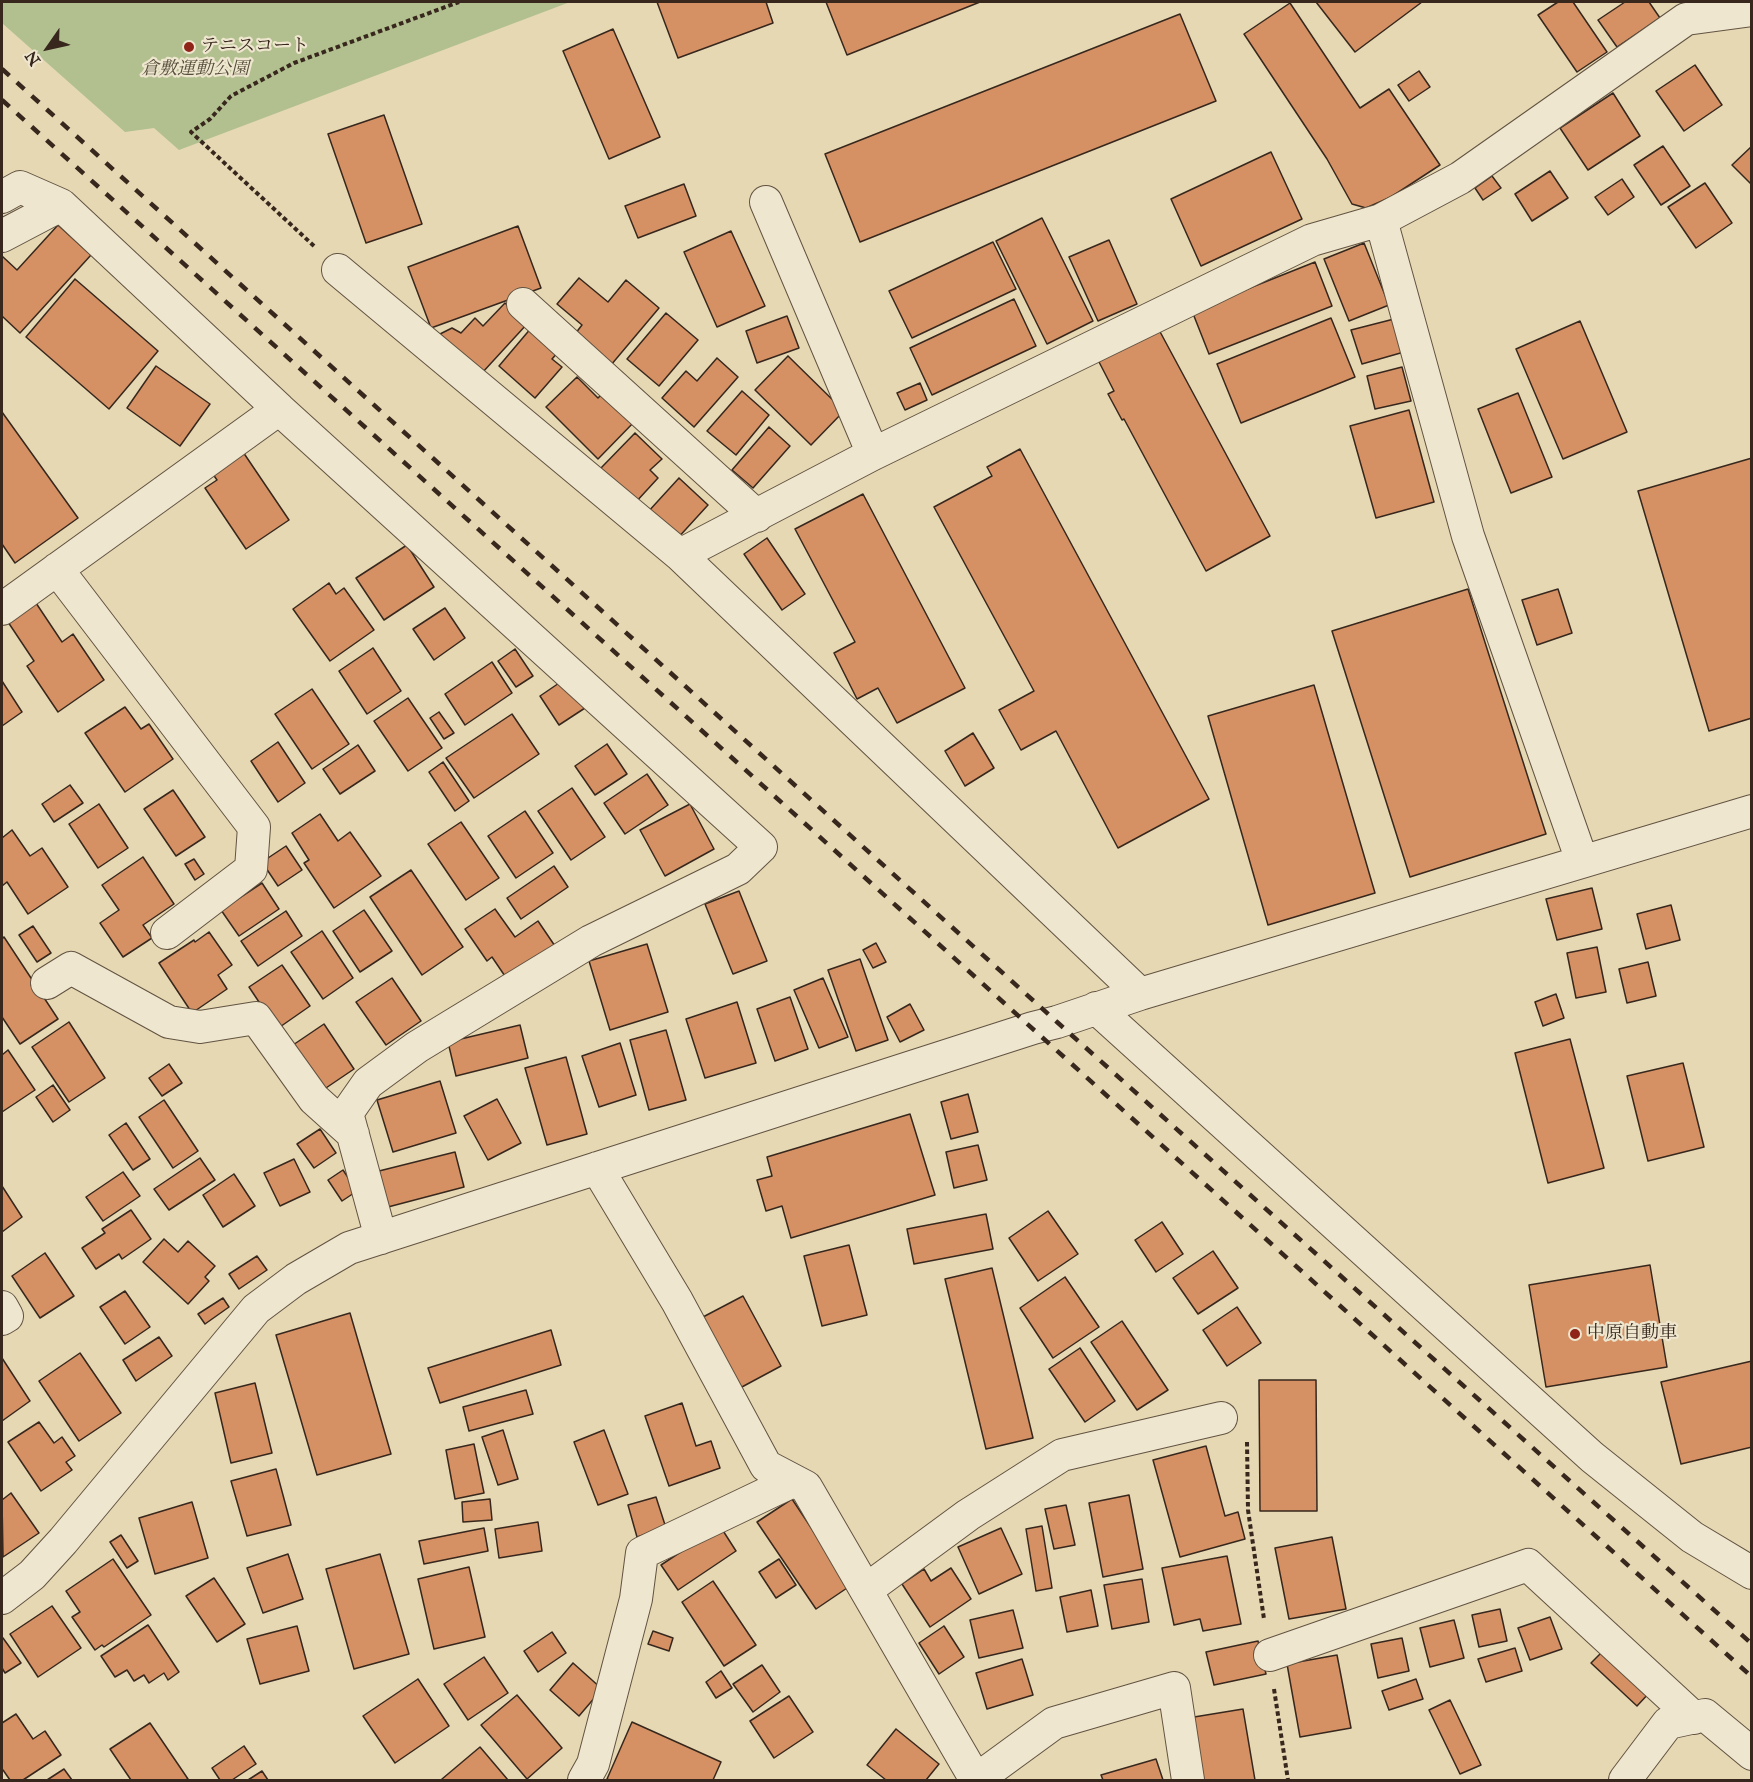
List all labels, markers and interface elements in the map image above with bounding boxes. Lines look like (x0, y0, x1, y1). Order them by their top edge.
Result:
north arrow (18, 18, 78, 78)
place label: テニスコート (201, 36, 309, 58)
marker: テニスコート (182, 40, 196, 54)
text: N (21, 47, 44, 69)
park label: 倉敷運動公園 (141, 59, 249, 81)
place label: 中原自動車 (1587, 1323, 1677, 1345)
marker: 中原自動車 (1568, 1327, 1582, 1341)

